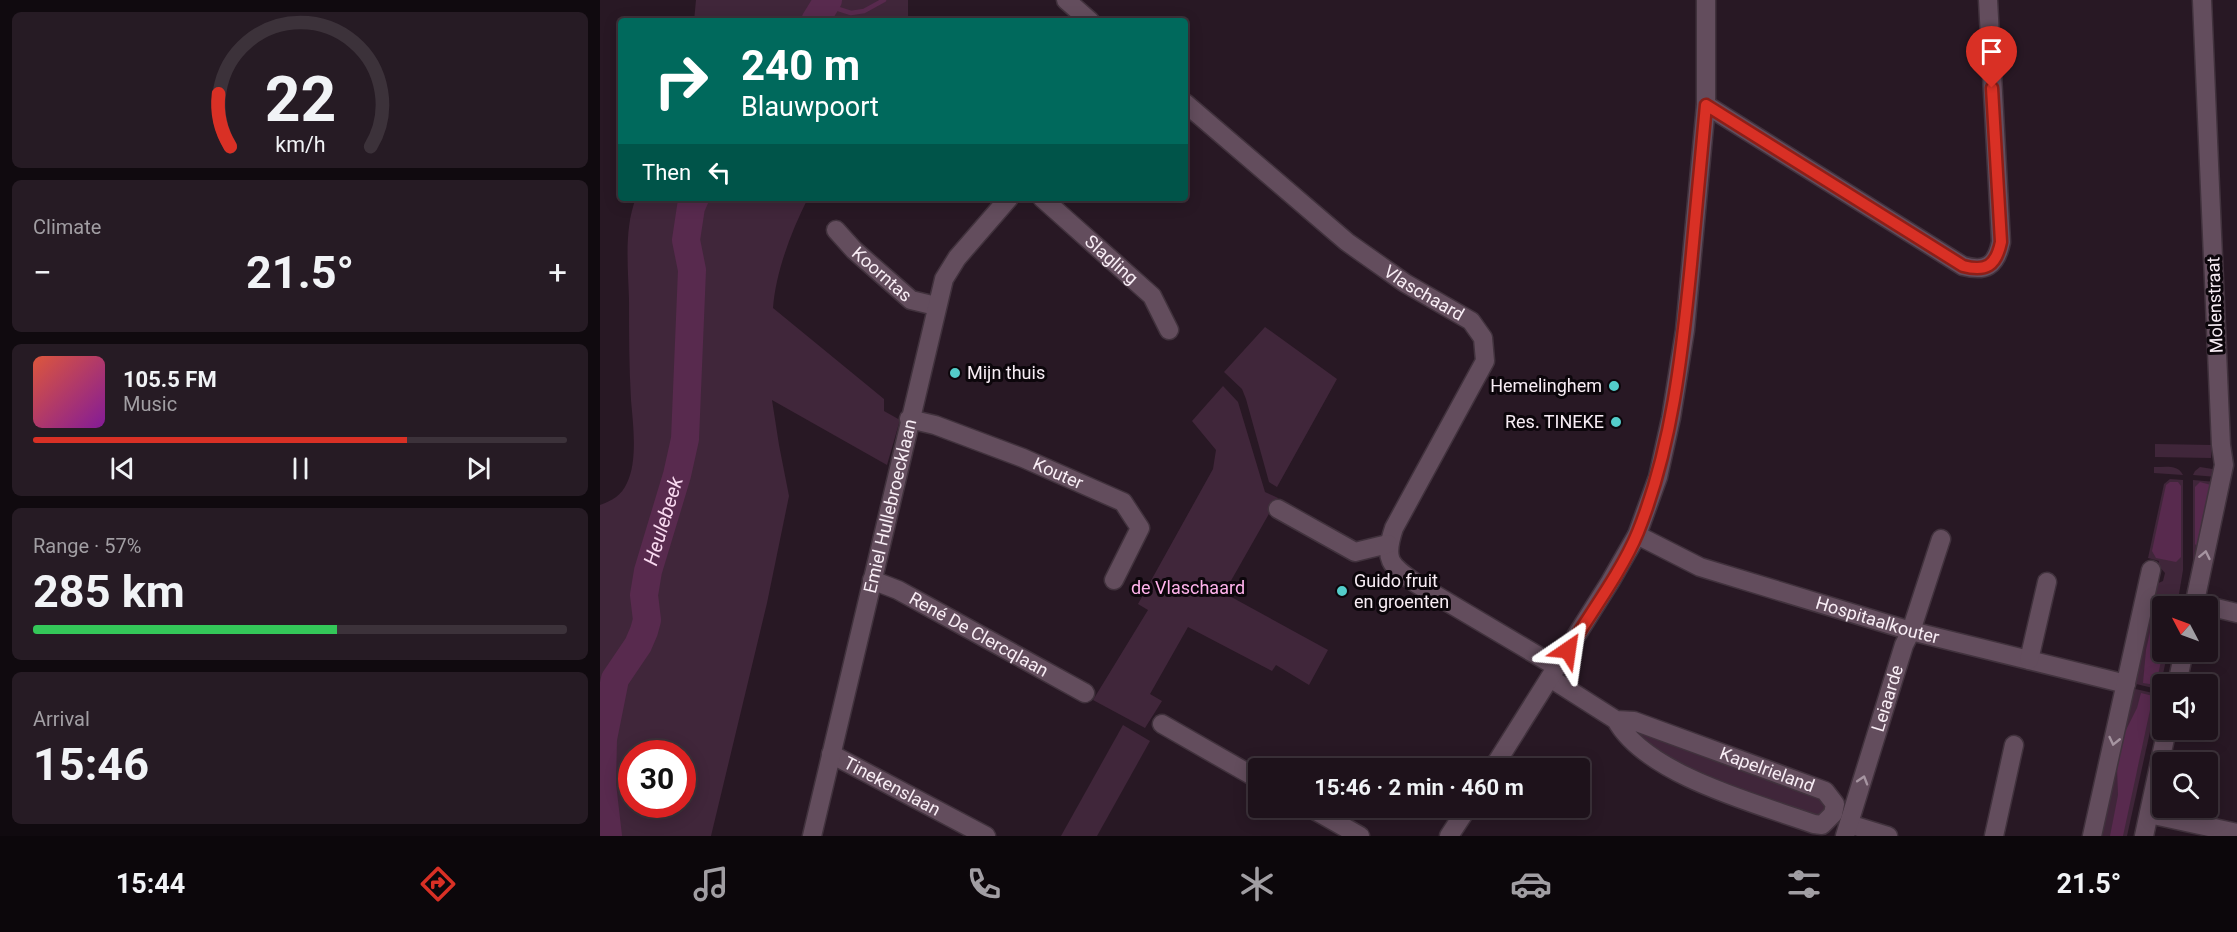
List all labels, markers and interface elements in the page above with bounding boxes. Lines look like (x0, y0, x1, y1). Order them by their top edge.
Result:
pin (1966, 26, 2017, 88)
icon: arrive (1975, 35, 2008, 68)
text: 240 m (741, 41, 860, 90)
icon: right (642, 42, 720, 120)
text: 22 (264, 63, 336, 136)
text: Blauwpoort (741, 91, 879, 123)
text: km/h (275, 132, 325, 157)
icon: left (703, 156, 736, 189)
text: Then (642, 160, 691, 185)
text: Climate (33, 215, 101, 239)
street label: Slagling (1081, 230, 1143, 289)
street label: Koorntas (848, 242, 916, 306)
text: 21.5° (246, 246, 354, 299)
text: − (33, 253, 52, 292)
text: + (548, 253, 567, 292)
street label: Molenstraat (2202, 256, 2227, 353)
street label: Vlaschaard (1380, 260, 1468, 325)
place label: Mijn thuis (967, 362, 1045, 383)
marker: Mijn thuis (948, 366, 962, 380)
text: 105.5 FM (123, 367, 217, 392)
place label: Hemelinghem (1490, 375, 1602, 396)
marker: Hemelinghem (1607, 379, 1621, 393)
text: Music (123, 392, 177, 416)
place label: Res. TINEKE (1505, 411, 1604, 432)
marker: Res. TINEKE (1609, 415, 1623, 429)
street label: Emiel Hullebroecklaan (859, 417, 920, 595)
icon: previous (106, 452, 139, 485)
icon: pause (284, 452, 317, 485)
icon: next (462, 452, 495, 485)
street label: Kouter (1030, 453, 1087, 493)
water label: Heulebeek (638, 473, 688, 568)
text: Range · 57% (33, 534, 141, 558)
one-way arrow (2198, 550, 2211, 560)
text: 285 km (33, 565, 185, 618)
place label: Guido fruit en groenten (1354, 570, 1449, 612)
park label: de Vlaschaard (1131, 577, 1245, 598)
marker: Guido fruit en groenten (1335, 584, 1349, 598)
street label: René De Clercqlaan (906, 587, 1052, 681)
street label: Hospitaalkouter (1813, 592, 1941, 648)
north arrow (2152, 596, 2218, 662)
map controls (2152, 596, 2218, 818)
position arrow (1536, 618, 1600, 682)
street label: Leiaarde (1867, 662, 1907, 734)
button: sound (2152, 674, 2218, 740)
text: Arrival (33, 707, 90, 731)
one-way arrow (2108, 736, 2121, 746)
text: 15:46 (33, 738, 149, 791)
speed limit sign: 30 (618, 740, 696, 818)
street label: Kapelrieland (1717, 742, 1818, 796)
street label: Tinekenslaan (840, 752, 944, 820)
button: search (2152, 752, 2218, 818)
text: 15:46 · 2 min · 460 m (1314, 775, 1524, 800)
one-way arrow (1856, 775, 1868, 786)
icon: directions (417, 863, 459, 905)
icon: music (690, 863, 732, 905)
icon: phone (963, 863, 1005, 905)
icon: climate (1236, 863, 1278, 905)
icon: car (1510, 863, 1552, 905)
icon: filters (1783, 863, 1825, 905)
text: 15:44 (116, 868, 185, 900)
text: 21.5° (2056, 868, 2121, 900)

